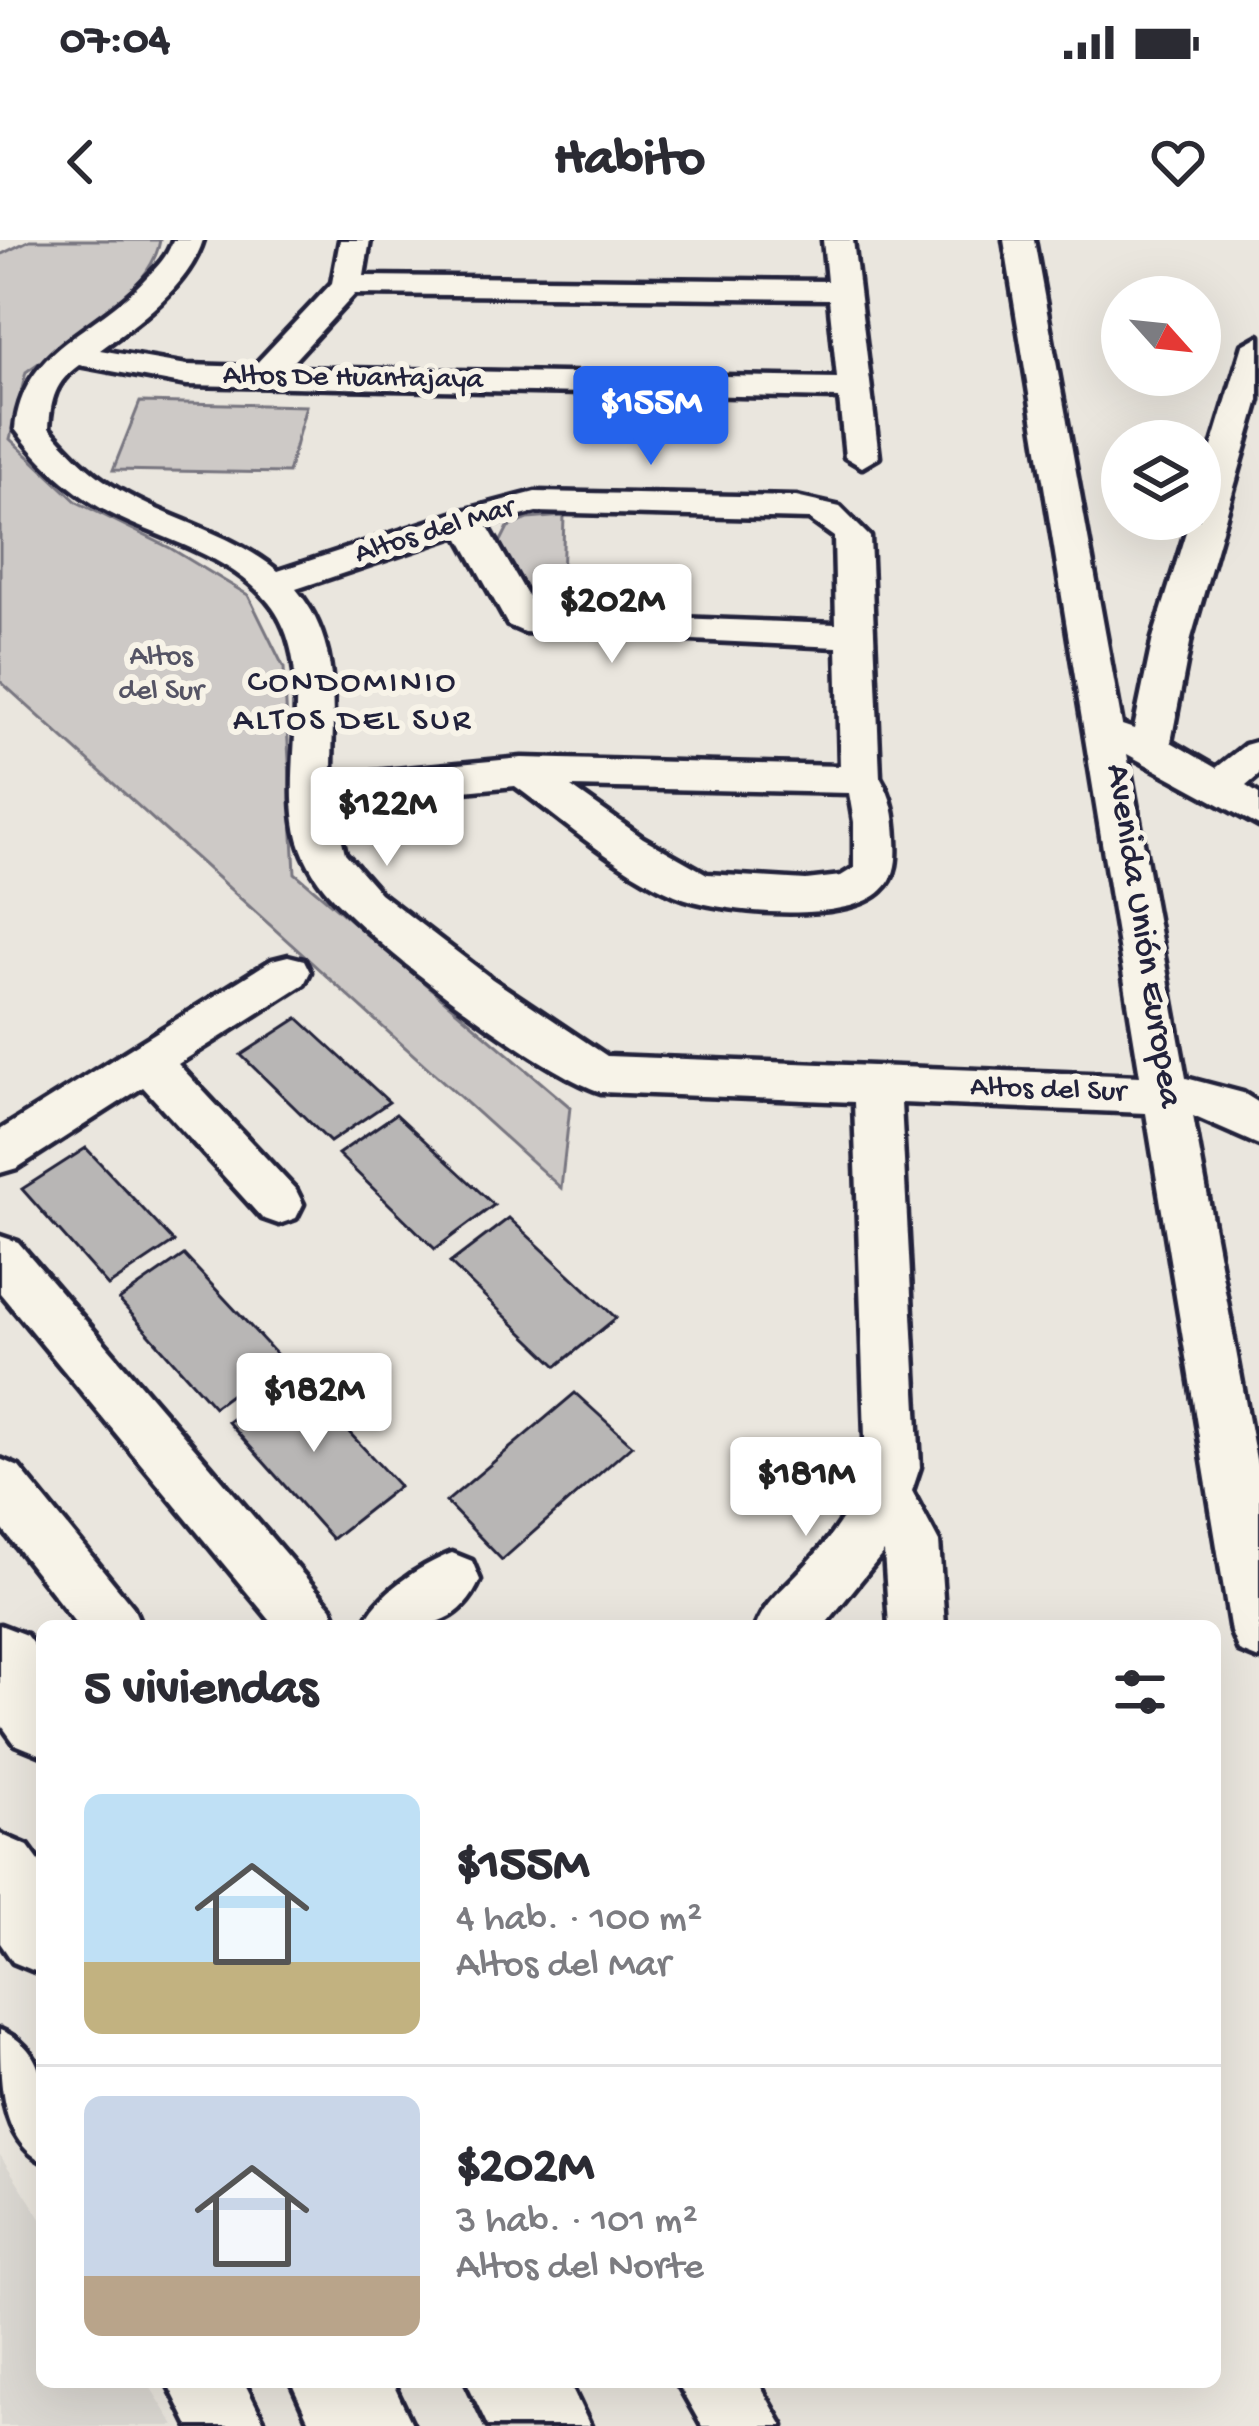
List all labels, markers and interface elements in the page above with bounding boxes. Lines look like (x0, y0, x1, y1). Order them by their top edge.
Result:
text: 07:04 (60, 16, 170, 69)
icon: back (48, 129, 114, 195)
icon: heart (1145, 129, 1211, 195)
text: Habito (554, 130, 705, 194)
north arrow (1101, 276, 1221, 396)
map controls (1101, 276, 1221, 540)
street label: Altos De Huantajaya (223, 359, 485, 399)
pin: $155M (567, 366, 735, 468)
text: $155M (600, 382, 702, 428)
button: layers (1101, 420, 1221, 540)
street label: Altos del Mar (351, 490, 521, 573)
pin: $202M (528, 564, 696, 666)
text: $202M (560, 580, 664, 626)
park label: Altos del Sur (118, 641, 206, 710)
district label: CONDOMINIO ALTOS DEL SUR (233, 665, 473, 741)
street label: Avenida Unión Europea (1094, 761, 1191, 1112)
pin: $122M (303, 767, 471, 869)
text: $122M (338, 783, 436, 829)
street label: Altos del Sur (970, 1071, 1129, 1111)
pin: $182M (230, 1353, 398, 1455)
text: $182M (264, 1369, 364, 1415)
pin: $181M (722, 1437, 890, 1539)
text: $181M (757, 1453, 855, 1499)
icon: filters (1107, 1659, 1173, 1725)
text: 5 viviendas (84, 1662, 318, 1722)
text: $155M (456, 1838, 589, 1898)
icon: home (180, 1842, 324, 1986)
text: 4 hab. · 100 m² (456, 1898, 702, 1944)
text: Altos del Mar (456, 1944, 671, 1990)
text: $202M (456, 2140, 593, 2200)
icon: home (180, 2144, 324, 2288)
text: 3 hab. · 101 m² (456, 2200, 698, 2246)
text: Altos del Norte (456, 2246, 704, 2292)

